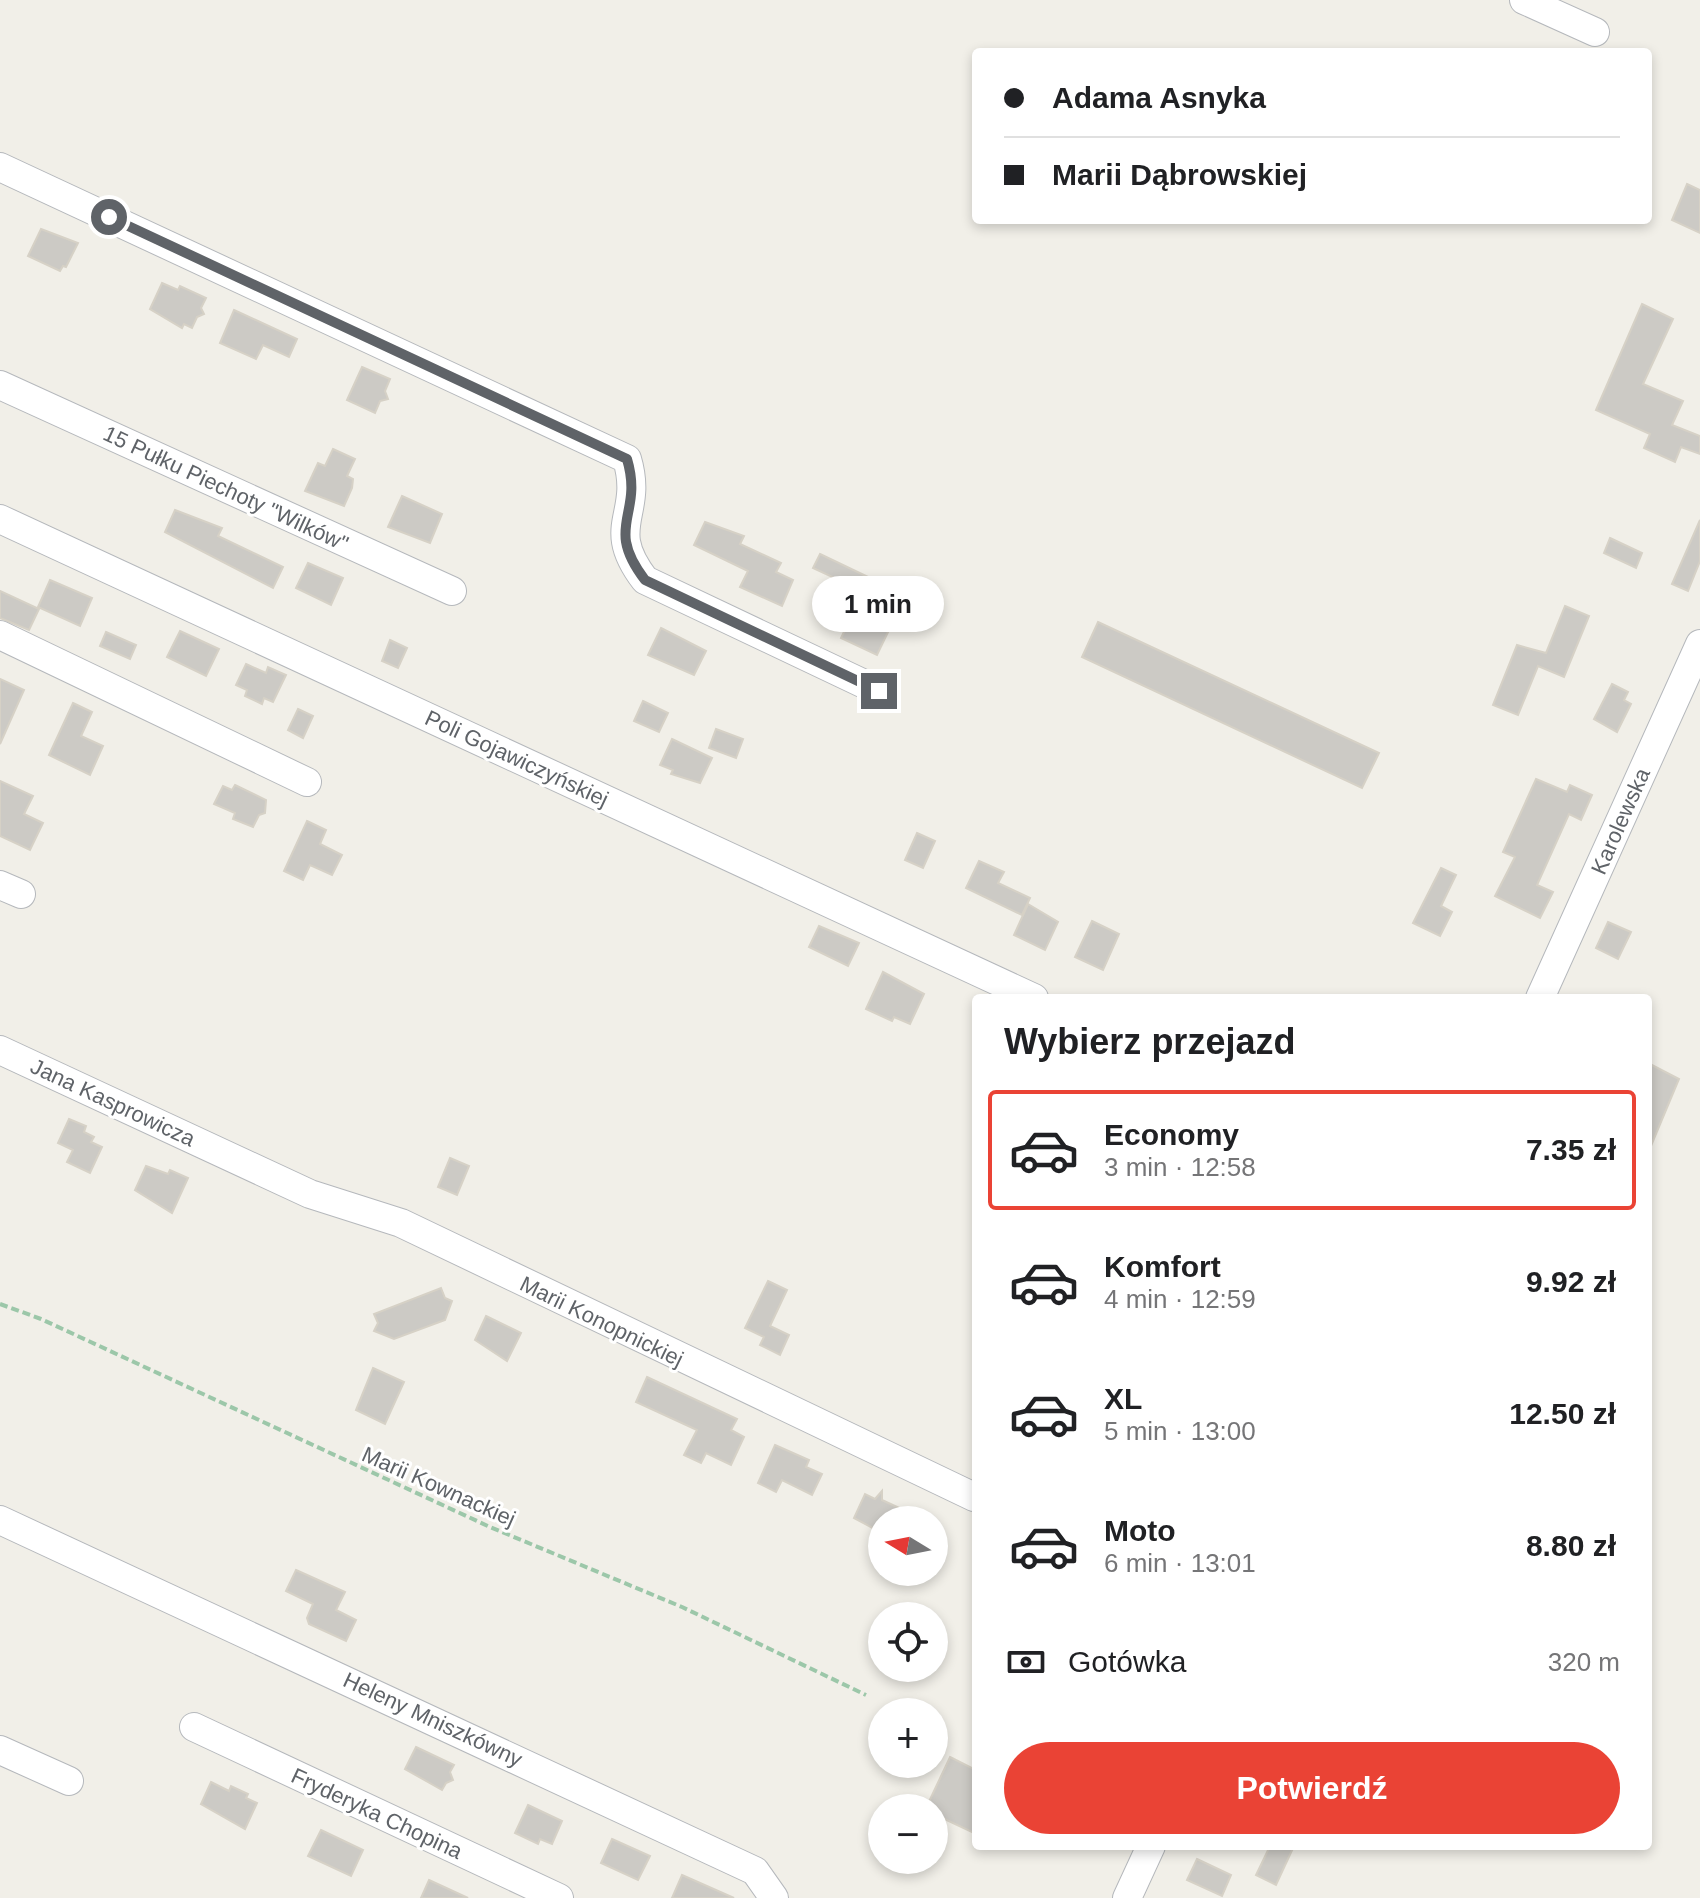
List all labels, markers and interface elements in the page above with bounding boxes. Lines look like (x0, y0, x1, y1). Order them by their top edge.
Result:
text: Adama Asnyka (1052, 81, 1266, 114)
text: Marii Dąbrowskiej (1052, 158, 1307, 191)
route start (91, 199, 127, 235)
street label: 15 Pułku Piechoty "Wilków" (99, 421, 352, 556)
callout: 1 min (813, 575, 945, 631)
text: 1 min (844, 589, 912, 619)
route end (861, 673, 897, 709)
street label: Poli Gojawiczyńskiej (421, 705, 612, 812)
street label: Karolewska (1586, 763, 1655, 878)
text: Wybierz przejazd (1004, 1021, 1295, 1062)
street label: Jana Kasprowicza (27, 1053, 200, 1152)
icon: car (1008, 1114, 1080, 1186)
text: Economy (1104, 1118, 1239, 1151)
text: 7.35 zł (1526, 1133, 1616, 1166)
text: 3 min · 12:58 (1104, 1152, 1256, 1182)
icon: car (1008, 1246, 1080, 1318)
text: Komfort (1104, 1250, 1221, 1283)
text: 9.92 zł (1526, 1265, 1616, 1298)
street label: Marii Konopnickiej (516, 1271, 687, 1372)
text: 4 min · 12:59 (1104, 1284, 1256, 1314)
icon: car (1008, 1378, 1080, 1450)
text: XL (1104, 1382, 1142, 1415)
text: 12.50 zł (1509, 1397, 1616, 1430)
text: 5 min · 13:00 (1104, 1416, 1256, 1446)
street label: Marii Kownackiej (358, 1441, 519, 1531)
north arrow (868, 1506, 948, 1586)
map controls (868, 1506, 948, 1874)
icon: car (1008, 1510, 1080, 1582)
text: Moto (1104, 1514, 1176, 1547)
text: 8.80 zł (1526, 1529, 1616, 1562)
text: 6 min · 13:01 (1104, 1548, 1256, 1578)
button: locate (868, 1602, 948, 1682)
icon: cash (1004, 1640, 1048, 1684)
text: Gotówka (1068, 1645, 1186, 1678)
text: 320 m (1548, 1647, 1620, 1677)
street label: Heleny Mniszkówny (339, 1667, 526, 1772)
button: + (868, 1698, 948, 1778)
button: Potwierdź (1004, 1742, 1620, 1834)
street label: Fryderyka Chopina (287, 1763, 467, 1864)
button: − (868, 1794, 948, 1874)

